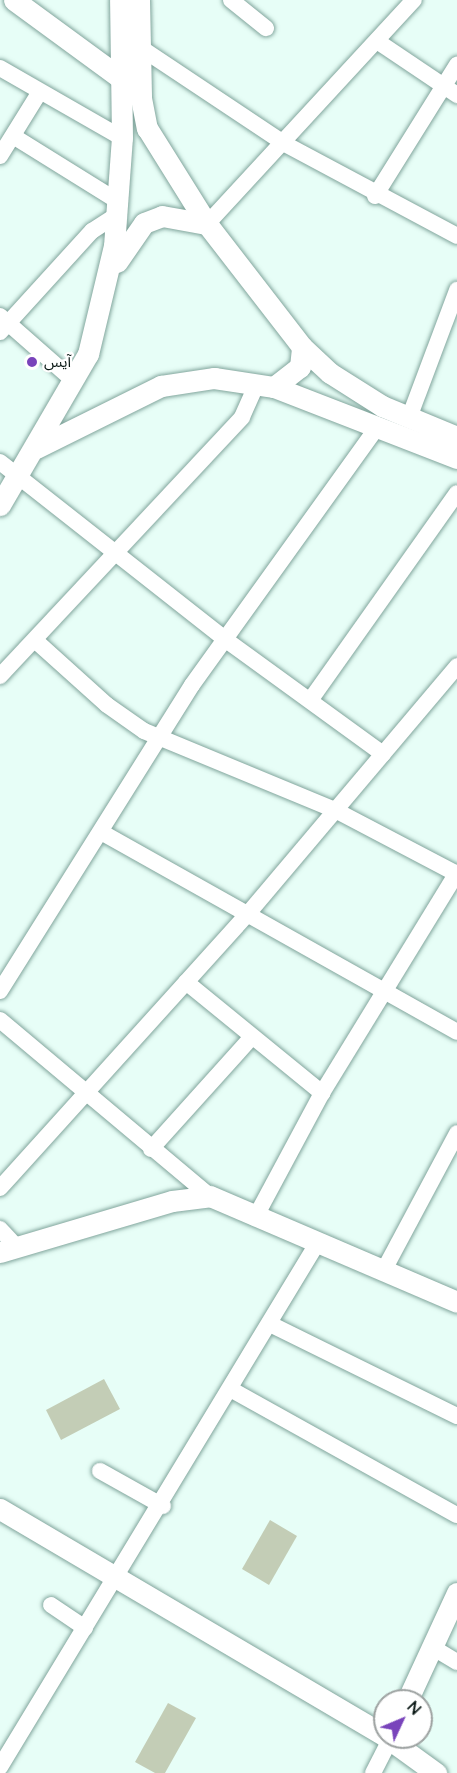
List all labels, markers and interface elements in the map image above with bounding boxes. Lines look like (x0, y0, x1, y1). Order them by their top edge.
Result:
place label: آيس (44, 353, 71, 371)
marker: آيس (25, 355, 39, 369)
north arrow (373, 1689, 433, 1749)
text: N (403, 1697, 426, 1719)

